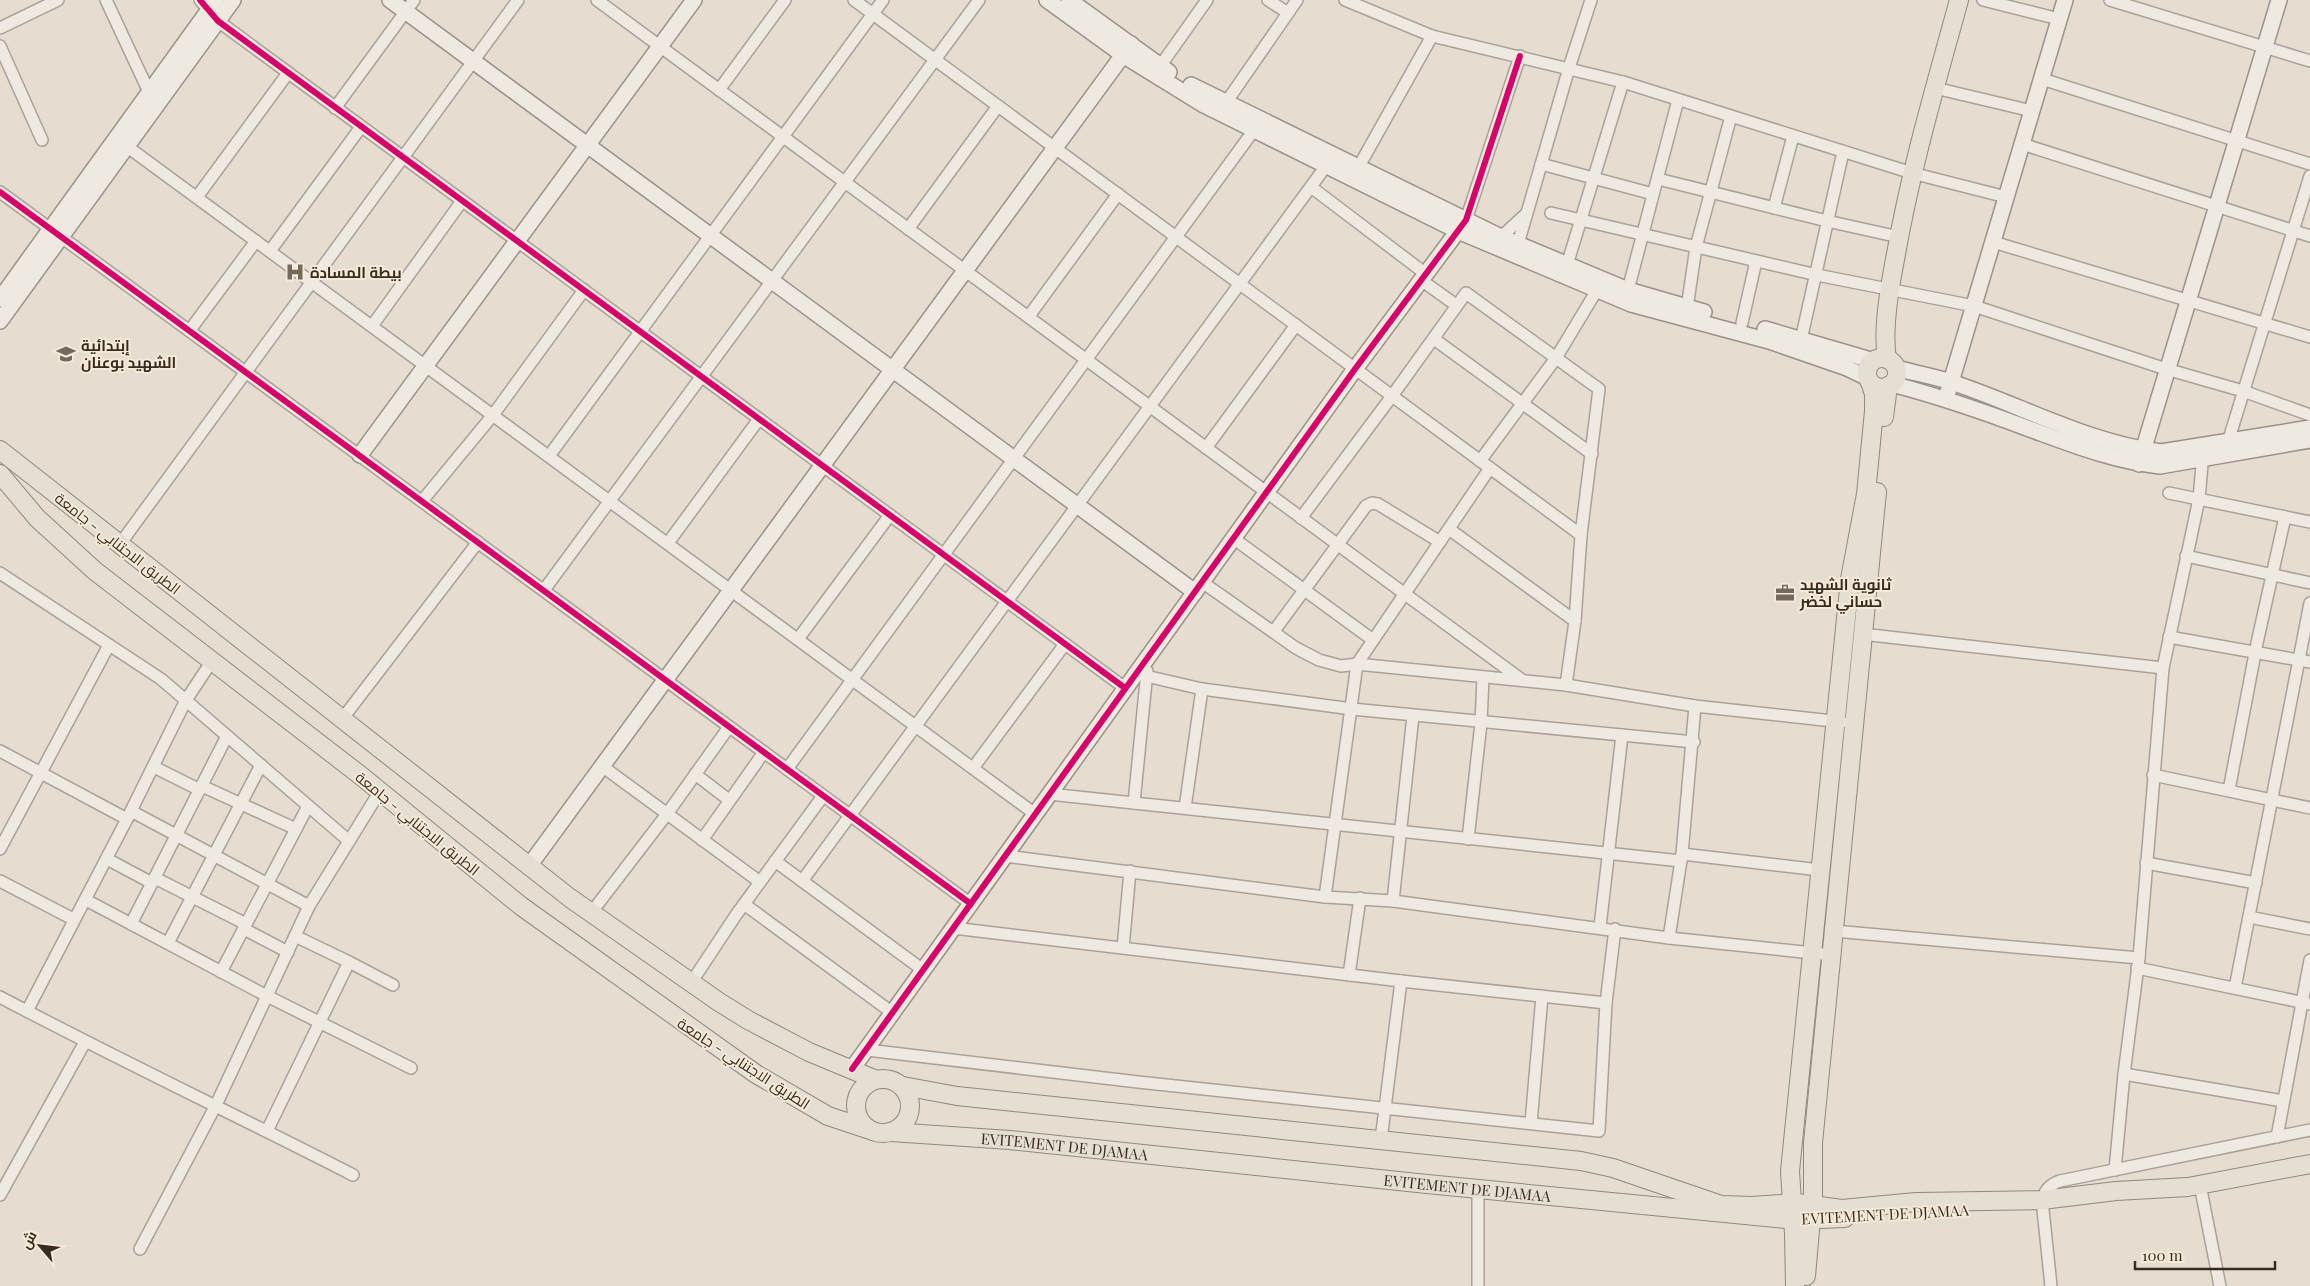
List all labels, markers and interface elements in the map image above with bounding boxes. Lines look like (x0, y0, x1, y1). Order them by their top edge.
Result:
hospital icon: بيطة المسادة (284, 261, 306, 283)
place label: بيطة المسادة (310, 262, 402, 282)
place label: إبتدائية الشهيد بوعنان (81, 335, 176, 372)
school or university icon: إبتدائية الشهيد بوعنان (55, 343, 77, 365)
street label: الطريق الاجتنابي - جامعة (49, 488, 185, 601)
place label: ثانوية الشهيد حساني لخضر (1799, 574, 1892, 614)
office icon: ثانوية الشهيد حساني لخضر (1774, 582, 1796, 604)
street label: الطريق الاجتنابي - جامعة (350, 767, 484, 882)
street label: الطريق الاجتنابي - جامعة (672, 1013, 814, 1116)
street label: EVITEMENT DE DJAMAA (980, 1128, 1150, 1165)
street label: EVITEMENT DE DJAMAA (1383, 1169, 1552, 1206)
street label: EVITEMENT DE DJAMAA (1801, 1200, 1970, 1228)
north arrow (15, 1221, 65, 1271)
text: ش (15, 1227, 41, 1252)
scale bar (2135, 1238, 2275, 1270)
text: 100 m (2142, 1245, 2183, 1265)

